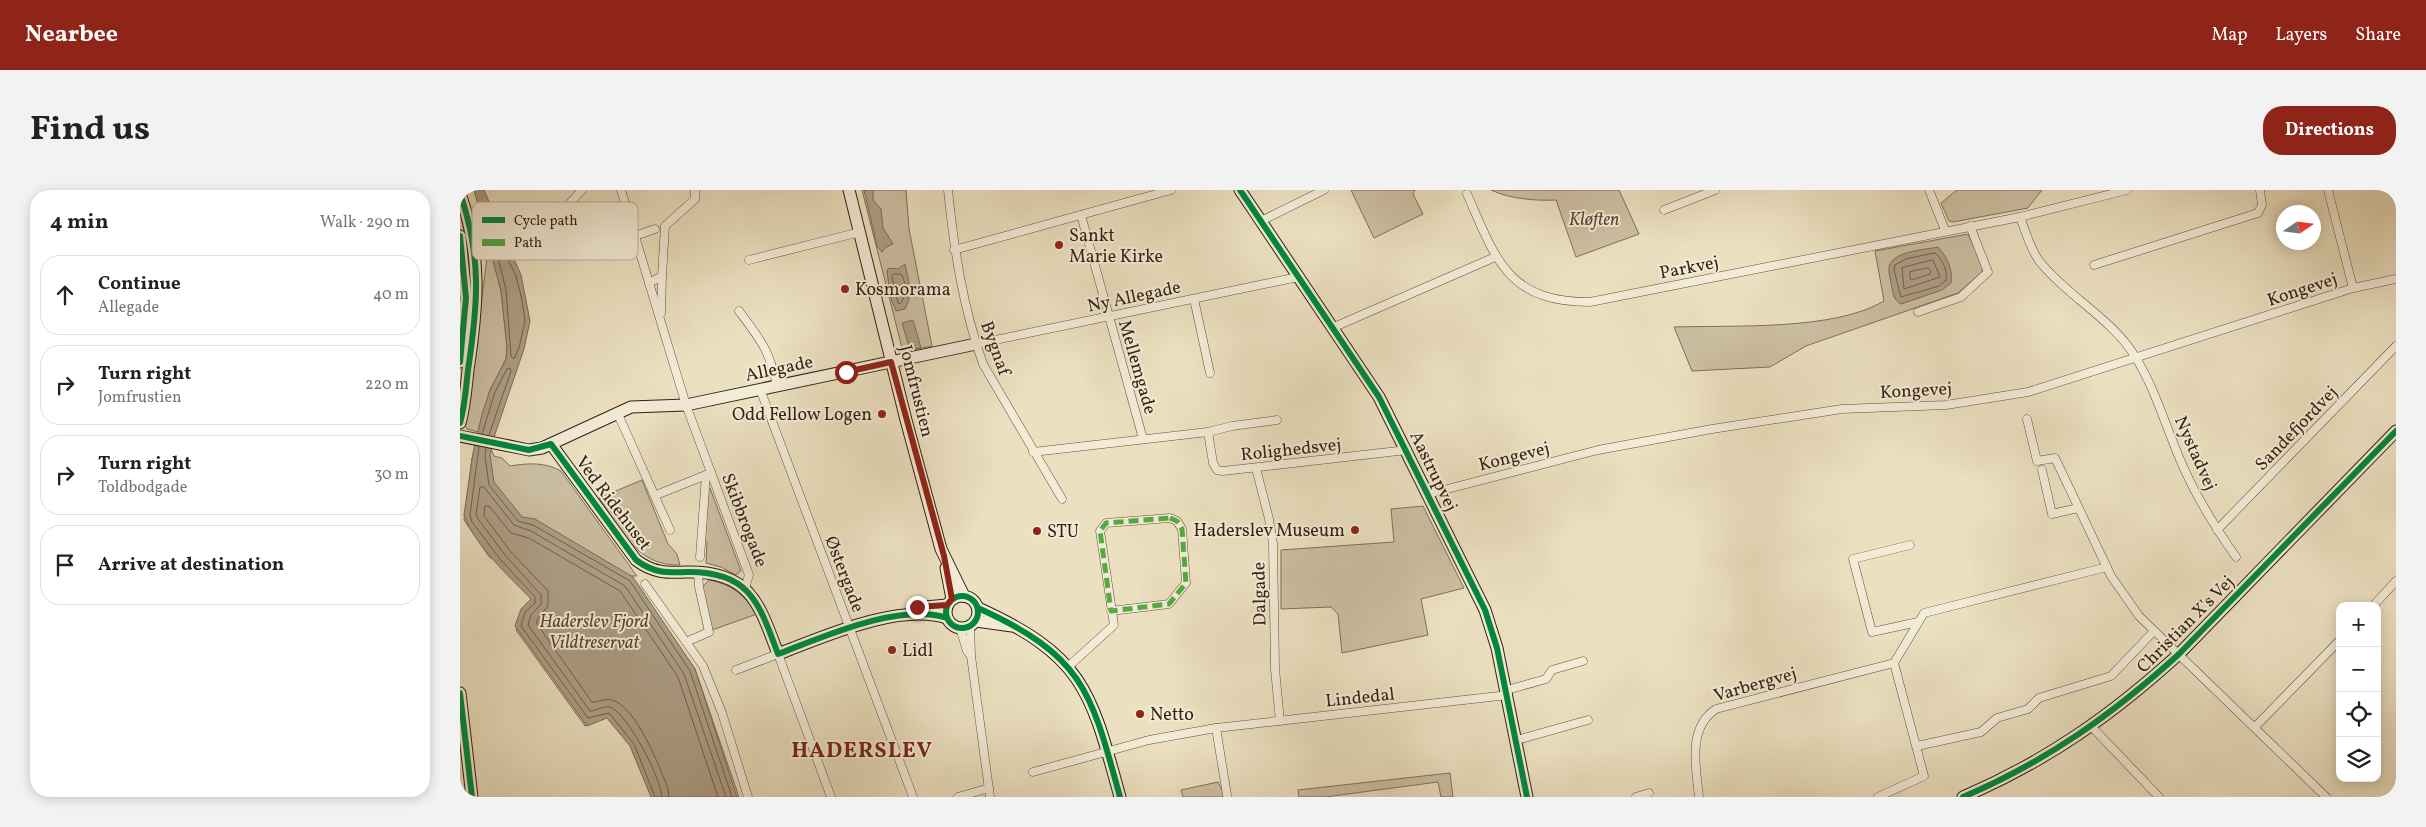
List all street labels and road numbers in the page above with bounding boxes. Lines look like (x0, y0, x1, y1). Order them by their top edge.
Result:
street label: Parkvej (1658, 251, 1721, 286)
street label: Kongevej (2264, 267, 2341, 313)
street label: Ny Allegade (1085, 275, 1183, 320)
street label: Mellemgade (1111, 317, 1162, 417)
street label: Bygnaf (973, 318, 1017, 381)
street label: Jomfrustien (892, 343, 939, 440)
street label: Allegade (743, 350, 816, 389)
street label: Kongevej (1879, 377, 1953, 406)
street label: Sandefjordvej (2250, 381, 2344, 477)
street label: Nystadvej (2167, 412, 2222, 495)
street label: Aastrupvej (1402, 427, 1463, 516)
street label: Rolighedsvej (1240, 433, 1343, 468)
street label: Kongevej (1476, 437, 1552, 478)
street label: Ved Ridehuset (569, 451, 657, 556)
street label: Skibbrogade (714, 470, 773, 571)
street label: Østergade (818, 533, 870, 616)
street label: Dalgade (1247, 562, 1274, 626)
street label: Christian X's Vej (2132, 571, 2240, 679)
street label: Varbergvej (1711, 662, 1800, 709)
street label: Lindedal (1324, 682, 1396, 715)

